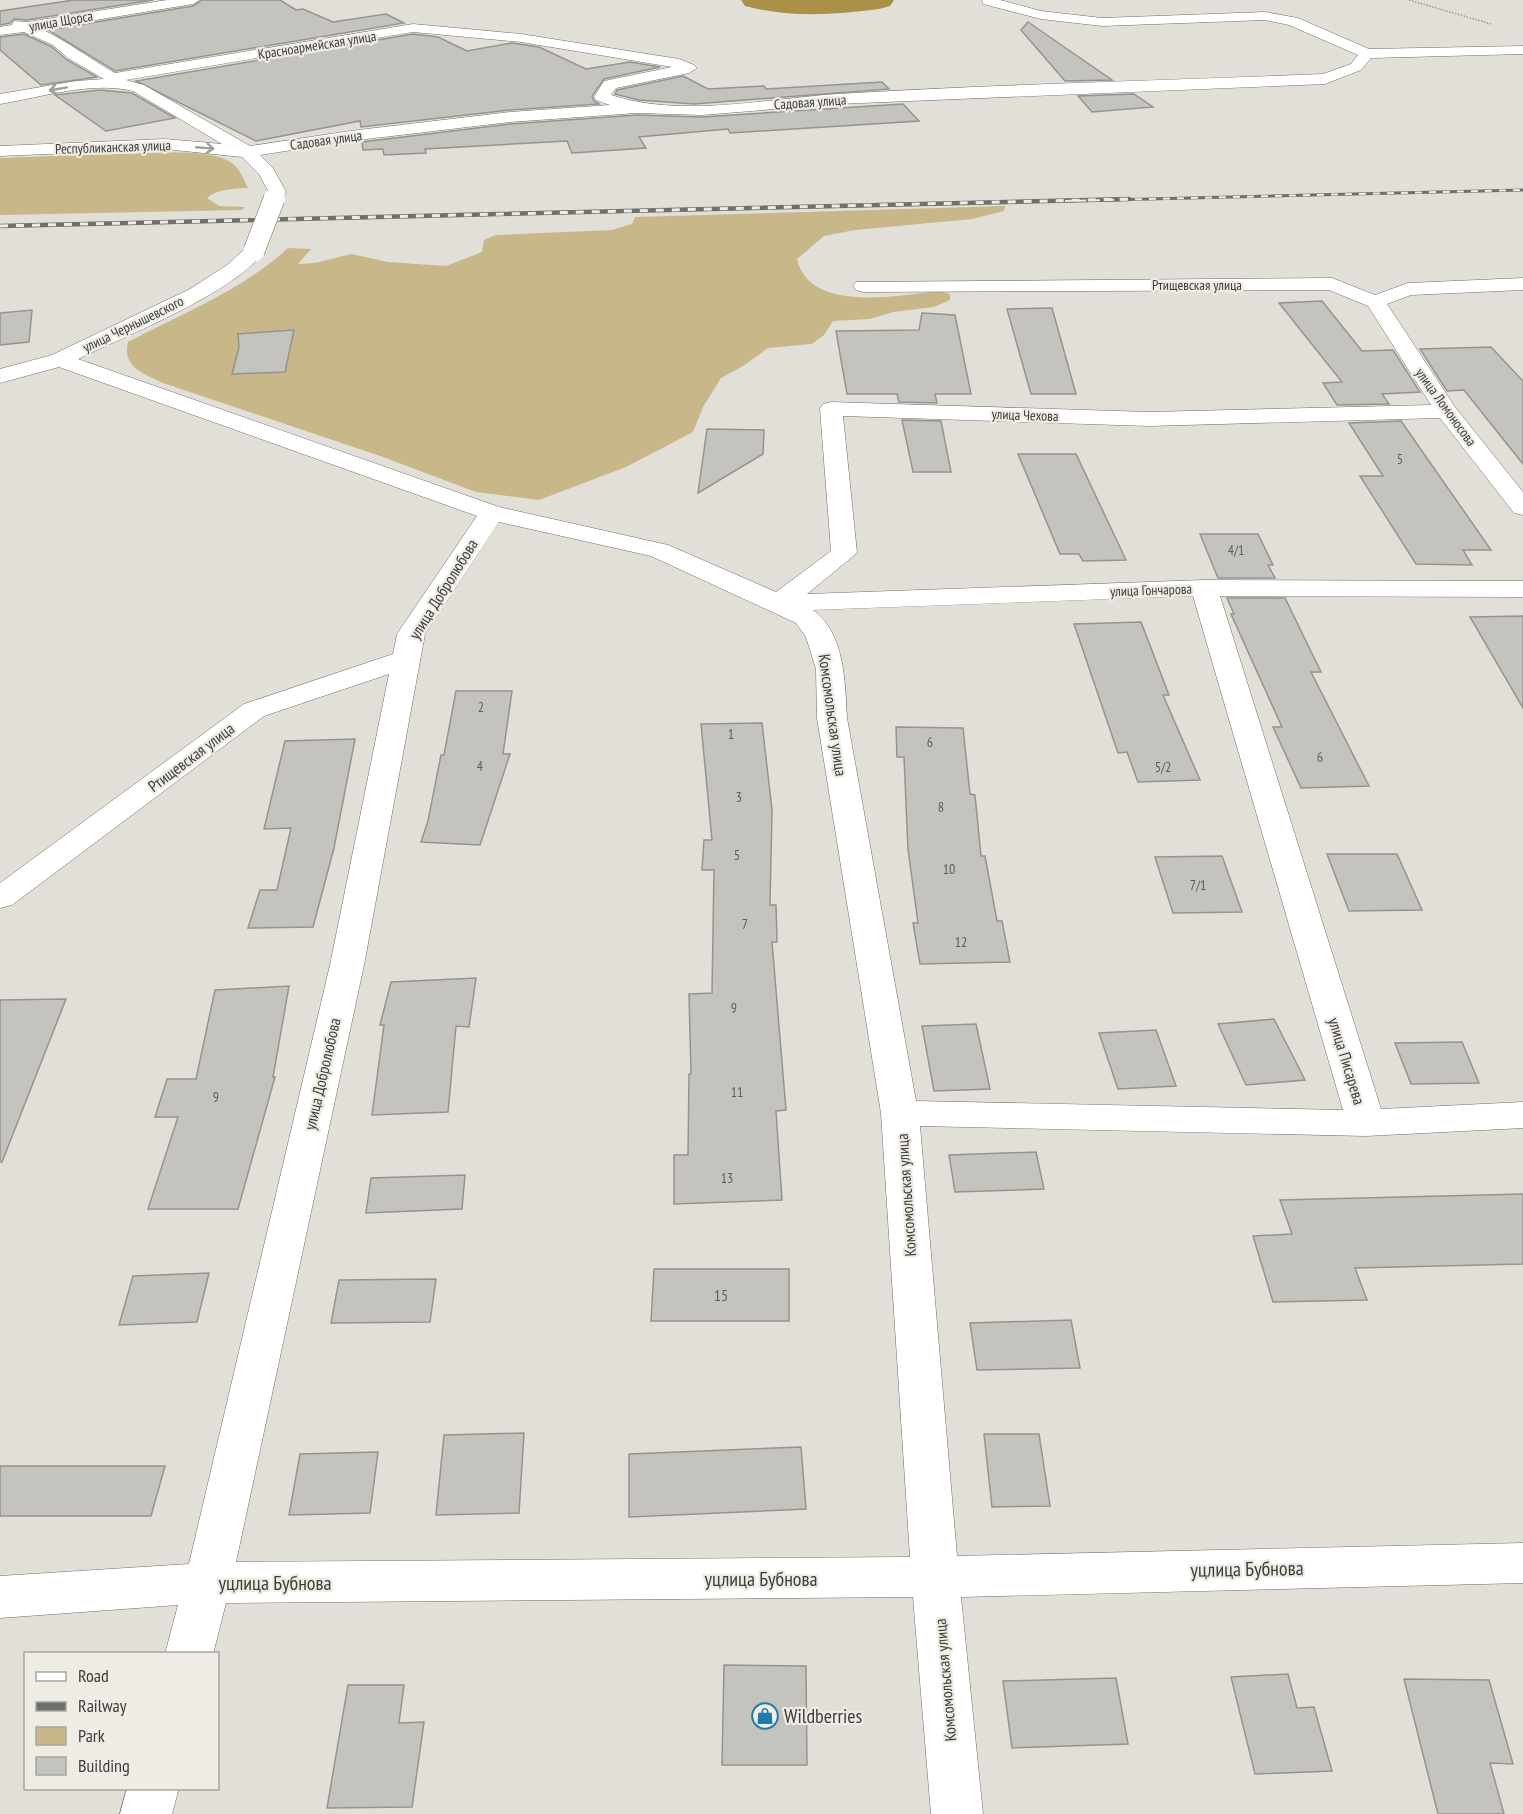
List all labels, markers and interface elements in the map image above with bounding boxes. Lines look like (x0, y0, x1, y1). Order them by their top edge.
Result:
street label: улица Щорса (28, 7, 94, 35)
street label: Красноармейская улица (256, 27, 378, 63)
one-way arrow (49, 83, 69, 94)
street label: Садовая улица (773, 90, 847, 114)
street label: Садовая улица (289, 126, 363, 154)
street label: Республиканская улица (55, 136, 171, 158)
one-way arrow (195, 143, 215, 154)
street label: Ртищевская улица (1152, 276, 1242, 294)
street label: улица Чернышевского (80, 292, 186, 356)
street label: улица Ломоносова (1412, 364, 1480, 450)
street label: улица Чехова (991, 405, 1059, 425)
house number: 5 (1397, 450, 1403, 468)
street label: улица Добролюбова (404, 535, 482, 643)
house number: 4/1 (1228, 541, 1244, 559)
street label: улица Гончарова (1110, 580, 1192, 600)
street label: Комсомольская улица (815, 653, 851, 777)
house number: 2 (478, 698, 484, 716)
street label: Ртищевская улица (144, 718, 238, 796)
house number: 1 (728, 725, 734, 743)
house number: 6 (927, 733, 933, 751)
house number: 6 (1317, 748, 1323, 766)
house number: 4 (477, 757, 484, 775)
house number: 5/2 (1155, 758, 1171, 776)
house number: 3 (736, 788, 742, 806)
house number: 8 (938, 798, 944, 816)
house number: 5 (734, 846, 740, 864)
house number: 10 (943, 860, 955, 878)
house number: 7/1 (1190, 876, 1206, 894)
house number: 7 (742, 915, 748, 933)
house number: 12 (955, 933, 967, 951)
house number: 9 (731, 999, 737, 1017)
street label: улица Писарева (1324, 1015, 1370, 1107)
street label: улица Добролюбова (299, 1016, 345, 1132)
house number: 11 (731, 1083, 743, 1101)
house number: 9 (213, 1088, 219, 1106)
street label: Комсомольская улица (892, 1133, 920, 1257)
house number: 13 (721, 1169, 733, 1187)
house number: 15 (714, 1285, 728, 1305)
street label: уцлица Бубнова (1190, 1555, 1304, 1583)
street label: уцлица Бубнова (704, 1566, 818, 1592)
street label: уцлица Бубнова (218, 1570, 332, 1596)
street label: Комсомольская улица (930, 1618, 960, 1742)
legend (24, 1652, 219, 1790)
text: Road (78, 1664, 109, 1687)
text: Railway (78, 1694, 127, 1717)
shop icon: Wildberries (750, 1701, 780, 1731)
place label: Wildberries (784, 1703, 863, 1729)
text: Park (78, 1724, 105, 1747)
text: Building (78, 1754, 130, 1777)

